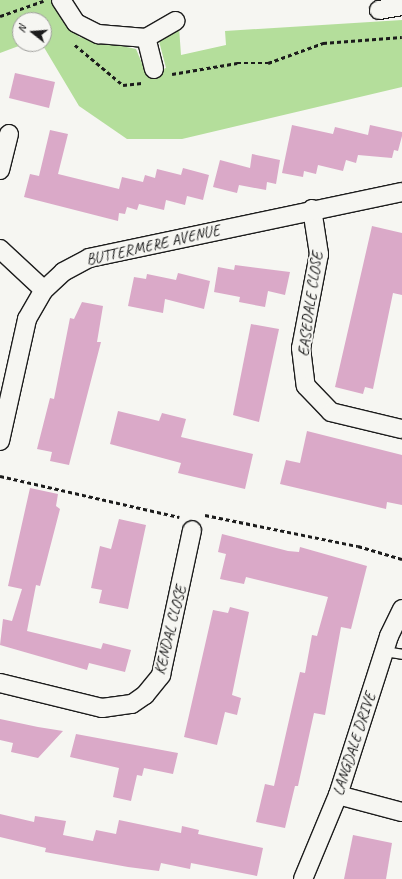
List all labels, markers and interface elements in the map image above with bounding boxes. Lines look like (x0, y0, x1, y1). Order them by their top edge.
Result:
north arrow (12, 12, 52, 52)
text: N (14, 23, 29, 34)
street label: BUTTERMERE AVENUE (85, 220, 221, 270)
street label: EASEDALE CLOSE (293, 250, 327, 358)
street label: KENDAL CLOSE (150, 583, 190, 677)
street label: LANGDALE DRIVE (328, 690, 380, 798)

